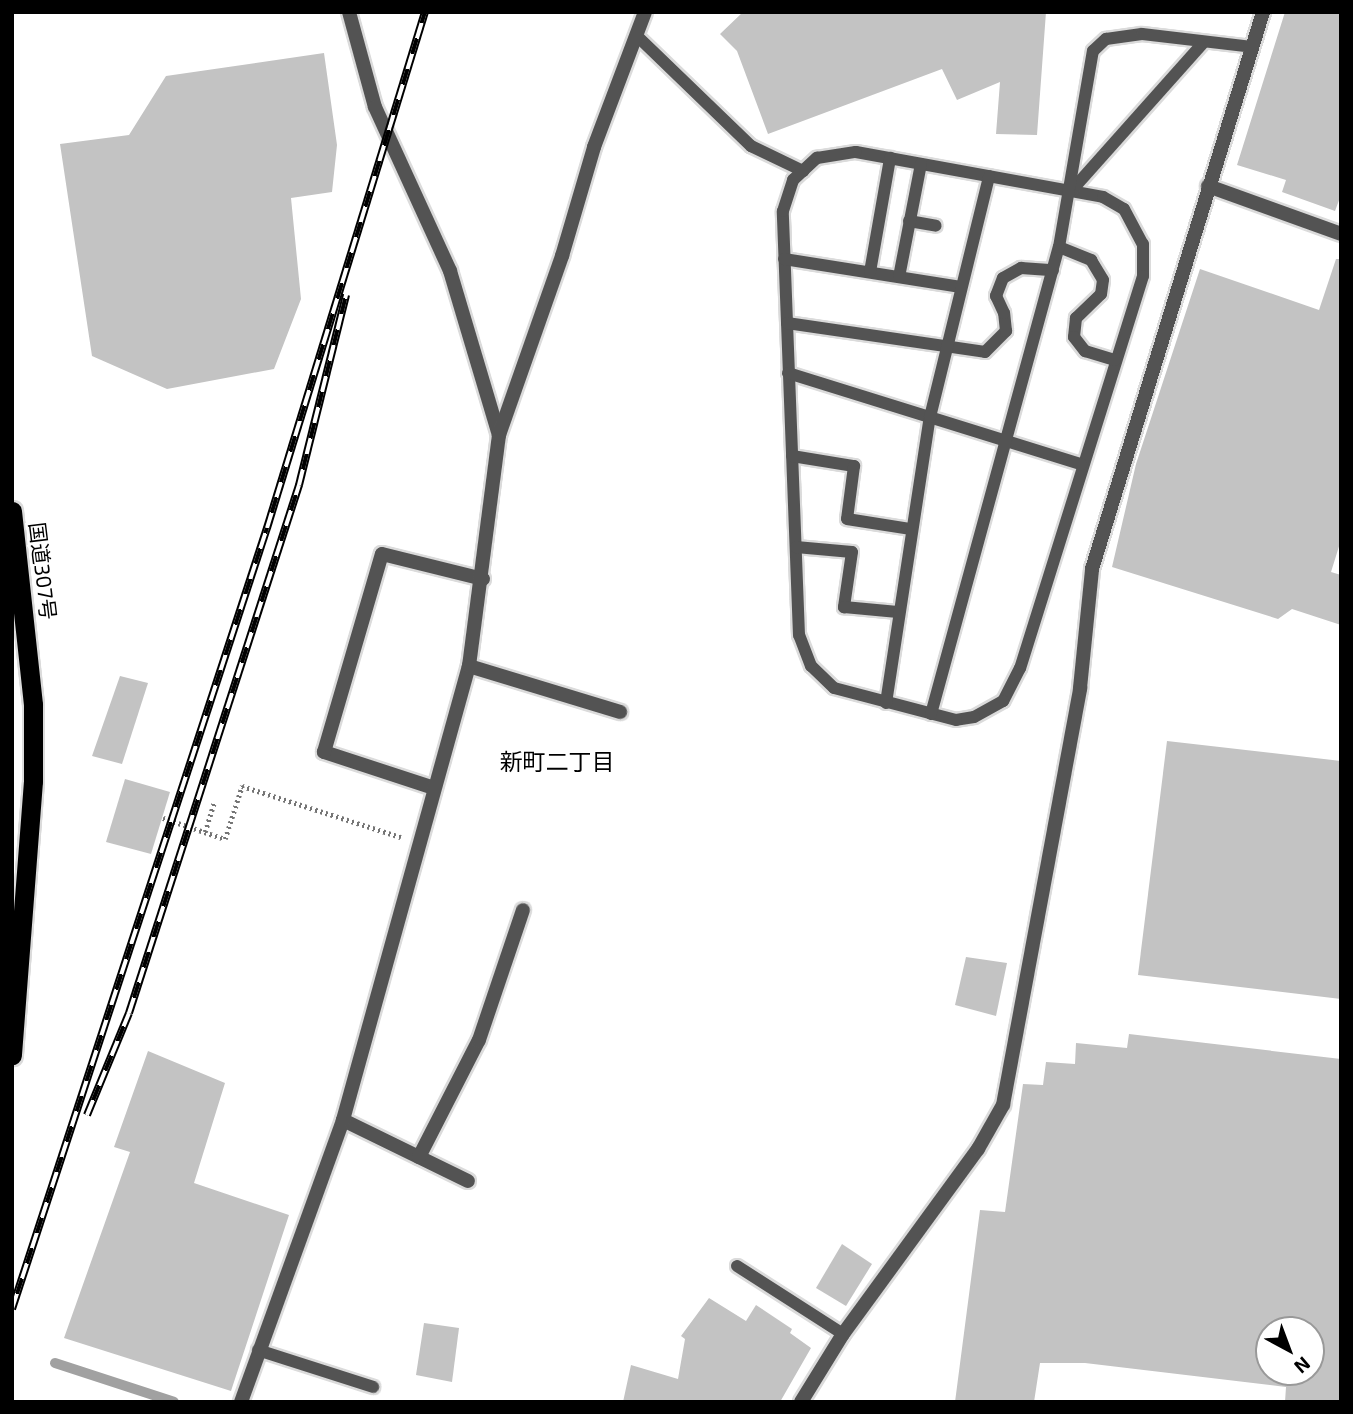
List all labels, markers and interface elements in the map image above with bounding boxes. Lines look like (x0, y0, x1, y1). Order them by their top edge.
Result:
street label: 国道307号 (25, 521, 61, 621)
district label: 新町二丁目 (500, 747, 614, 775)
north arrow (1255, 1316, 1325, 1386)
text: N (1290, 1353, 1316, 1379)

